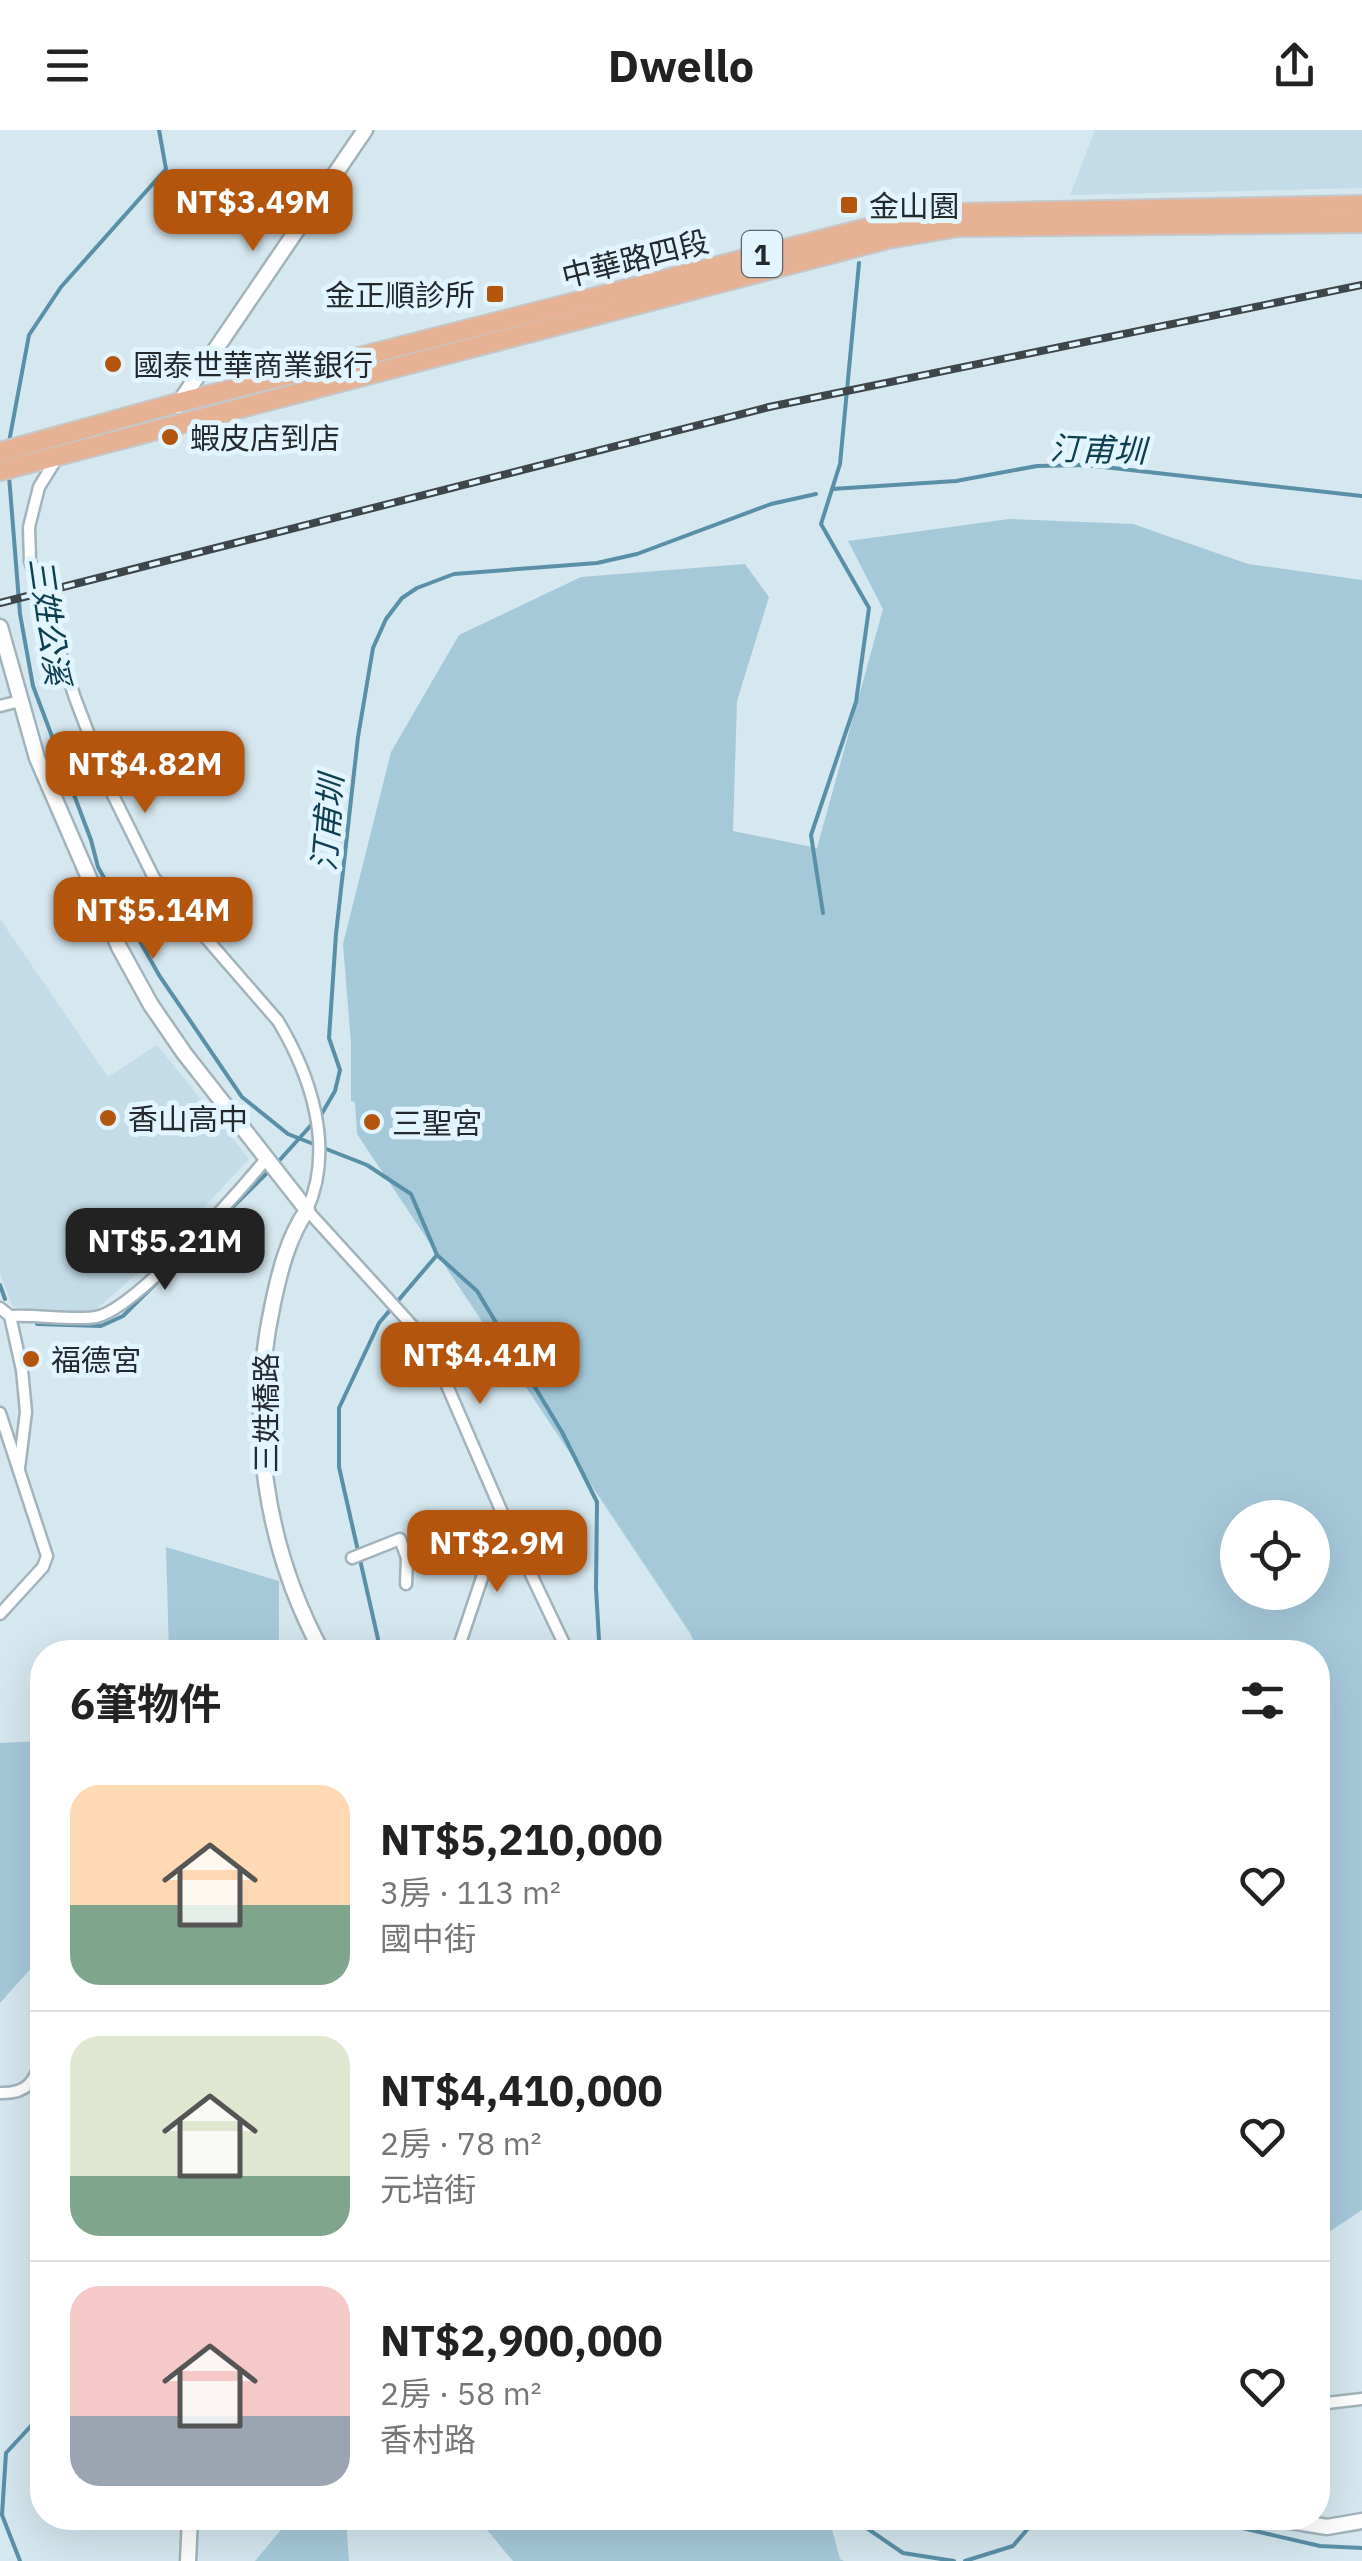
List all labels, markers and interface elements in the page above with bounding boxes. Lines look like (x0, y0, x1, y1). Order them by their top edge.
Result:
text: Dwello (608, 36, 754, 94)
icon: menu (40, 38, 95, 93)
icon: share (1267, 38, 1322, 93)
pin: NT$3.49M (150, 169, 356, 254)
text: NT$3.49M (176, 180, 330, 222)
place label: 金山園 (869, 186, 959, 225)
marker: 金山園 (838, 194, 860, 216)
street label: 中華路四段 (558, 221, 712, 295)
road number: 1 (742, 231, 782, 277)
place label: 金正順診所 (325, 275, 475, 314)
marker: 金正順診所 (484, 283, 506, 305)
place label: 國泰世華商業銀行 (133, 345, 373, 384)
marker: 國泰世華商業銀行 (102, 353, 124, 375)
place label: 蝦皮店到店 (190, 418, 340, 457)
marker: 蝦皮店到店 (159, 426, 181, 448)
water label: 汀甫圳 (1049, 426, 1151, 472)
water label: 三姓公溪 (20, 555, 80, 691)
pin: NT$4.82M (42, 731, 248, 816)
text: NT$4.82M (68, 742, 222, 784)
water label: 汀甫圳 (302, 769, 352, 873)
pin: NT$5.14M (50, 877, 256, 962)
text: NT$5.14M (76, 888, 230, 930)
place label: 香山高中 (128, 1099, 248, 1138)
place label: 三聖宮 (392, 1103, 482, 1142)
marker: 香山高中 (97, 1107, 119, 1129)
marker: 三聖宮 (361, 1111, 383, 1133)
pin: NT$5.21M (62, 1208, 268, 1293)
text: NT$5.21M (88, 1219, 242, 1261)
pin: NT$4.41M (377, 1322, 583, 1407)
text: NT$4.41M (403, 1333, 557, 1375)
place label: 福德宮 (51, 1340, 141, 1379)
marker: 福德宮 (20, 1348, 42, 1370)
street label: 三姓橋路 (246, 1353, 285, 1473)
map controls (1220, 1500, 1330, 1610)
button: locate (1220, 1500, 1330, 1610)
pin: NT$2.9M (405, 1510, 589, 1595)
text: NT$2.9M (429, 1521, 565, 1563)
icon: filters (1235, 1673, 1290, 1728)
text: 6筆物件 (70, 1676, 221, 1731)
text: NT$5,210,000 (380, 1812, 663, 1867)
icon: home (150, 1825, 270, 1945)
icon: heart (1235, 1858, 1290, 1913)
text: 3房 · 113 m² (380, 1871, 561, 1913)
text: 國中街 (380, 1917, 476, 1959)
text: NT$4,410,000 (380, 2063, 663, 2118)
icon: home (150, 2076, 270, 2196)
icon: heart (1235, 2109, 1290, 2164)
text: 2房 · 78 m² (380, 2122, 542, 2164)
text: 元培街 (380, 2168, 476, 2210)
text: NT$2,900,000 (380, 2313, 663, 2368)
icon: home (150, 2326, 270, 2446)
icon: heart (1235, 2359, 1290, 2414)
text: 2房 · 58 m² (380, 2372, 542, 2414)
text: 香村路 (380, 2418, 476, 2460)

